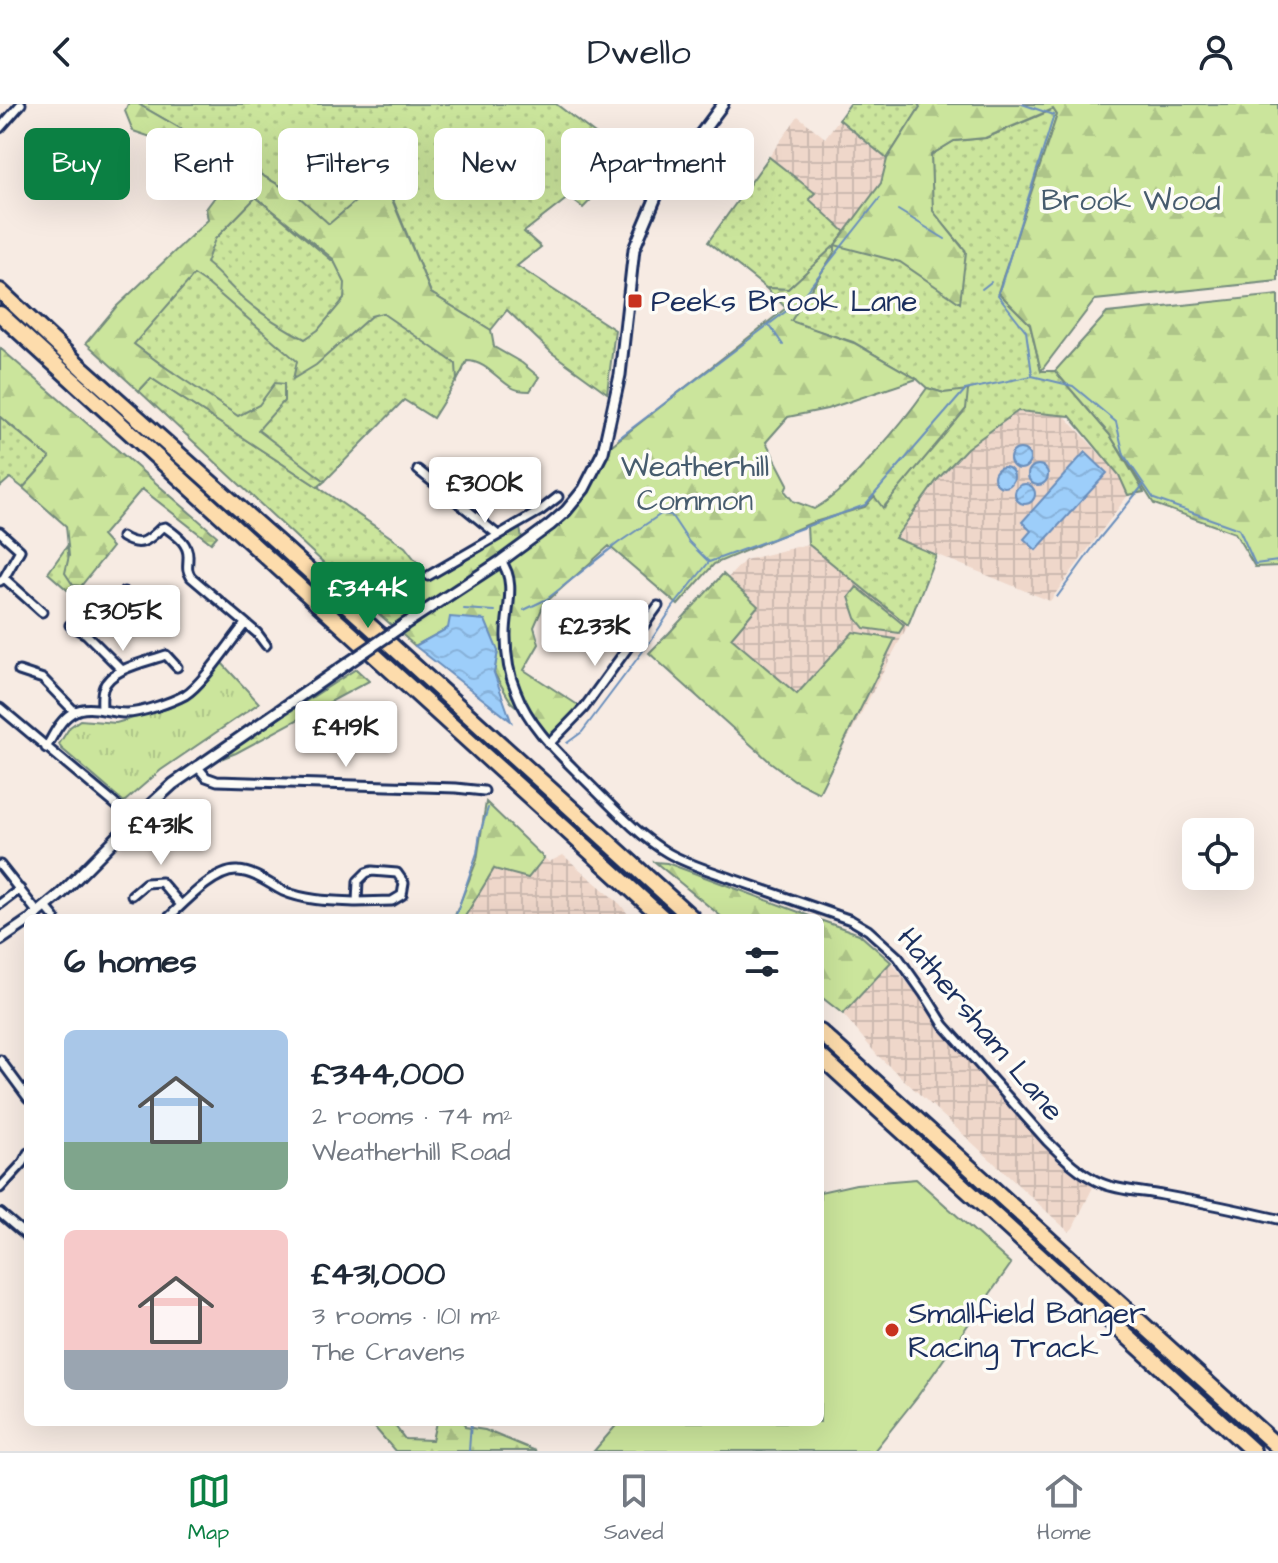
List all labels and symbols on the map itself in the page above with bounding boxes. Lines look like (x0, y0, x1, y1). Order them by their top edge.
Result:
park label: Brook Wood (1041, 180, 1221, 222)
place label: Peeks Brook Lane (651, 281, 917, 323)
marker: Peeks Brook Lane (626, 292, 644, 310)
park label: Weatherhill Common (621, 446, 769, 522)
pin: £300K (429, 457, 541, 525)
pin: £344K (312, 562, 424, 630)
pin: £305K (67, 585, 179, 653)
pin: £233K (539, 600, 651, 668)
pin: £419K (290, 701, 402, 769)
pin: £431K (105, 799, 217, 867)
street label: Hathersham Lane (887, 919, 1074, 1130)
place label: Smallfield Banger Racing Track (908, 1293, 1146, 1370)
marker: Smallfield Banger Racing Track (883, 1321, 901, 1339)

